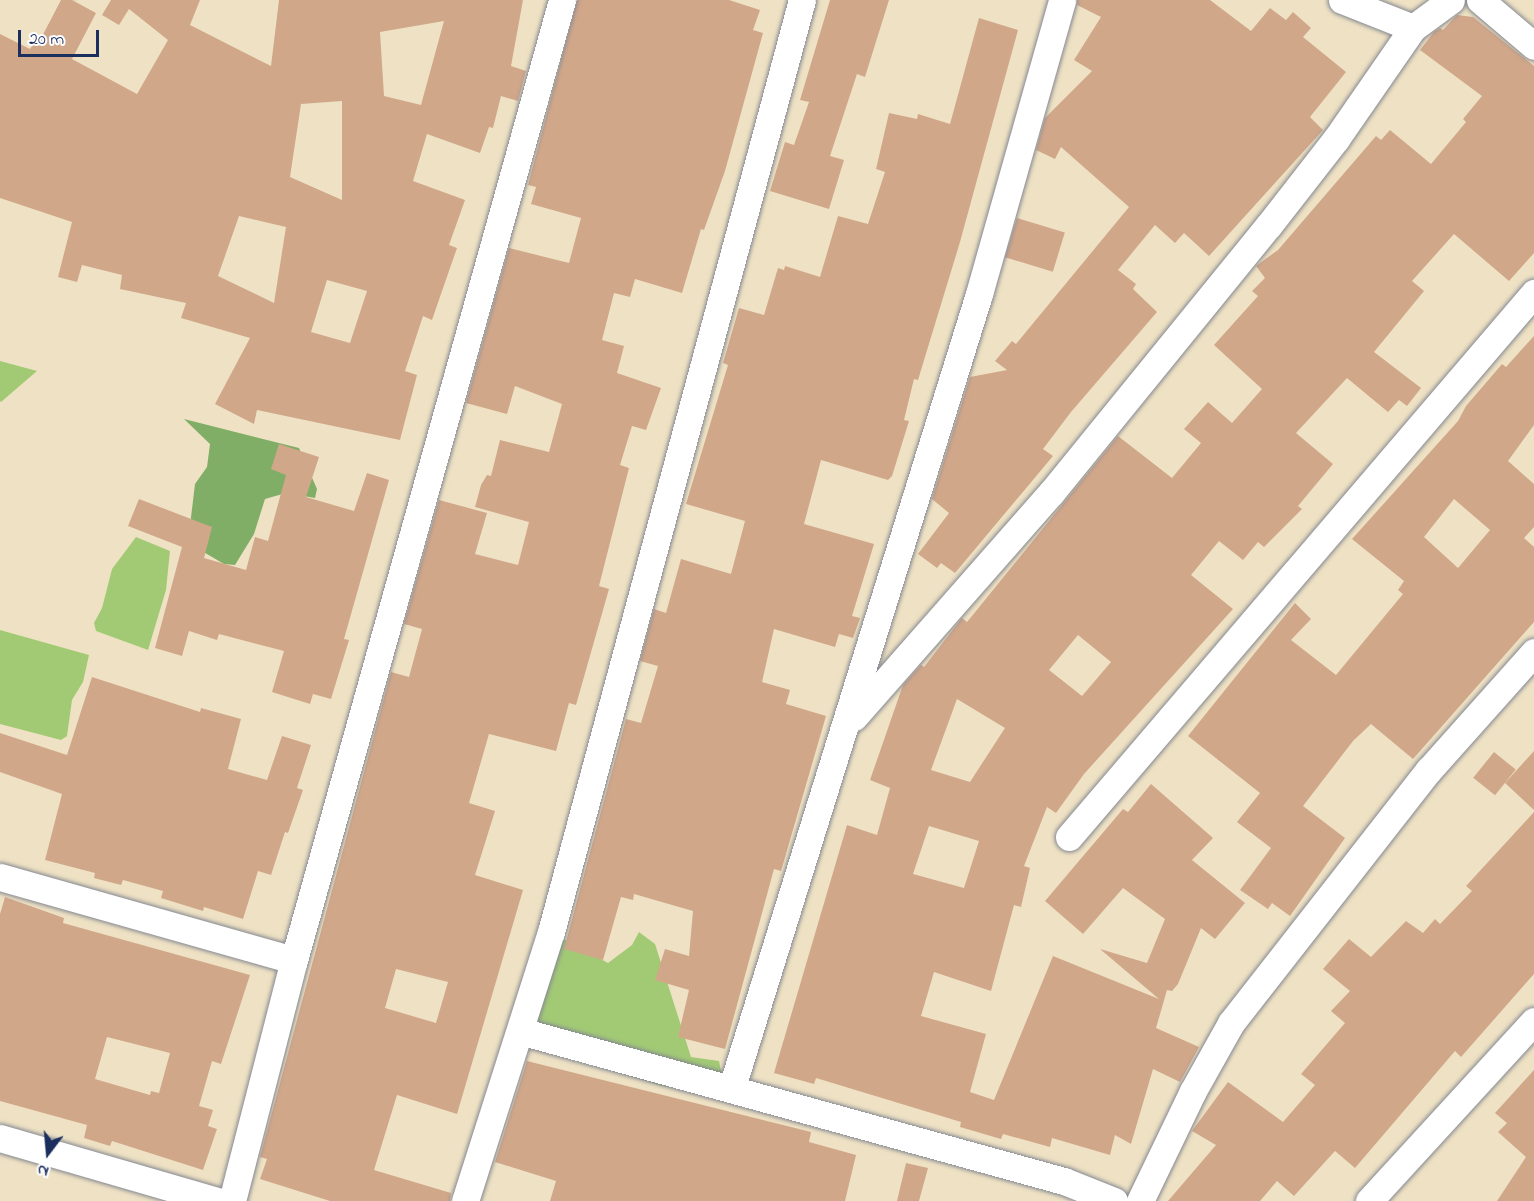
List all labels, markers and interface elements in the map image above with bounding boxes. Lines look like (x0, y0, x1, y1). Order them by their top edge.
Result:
scale bar (21, 18, 102, 56)
text: 20 m (29, 27, 64, 53)
north arrow (18, 1123, 78, 1183)
text: N (35, 1157, 52, 1183)

